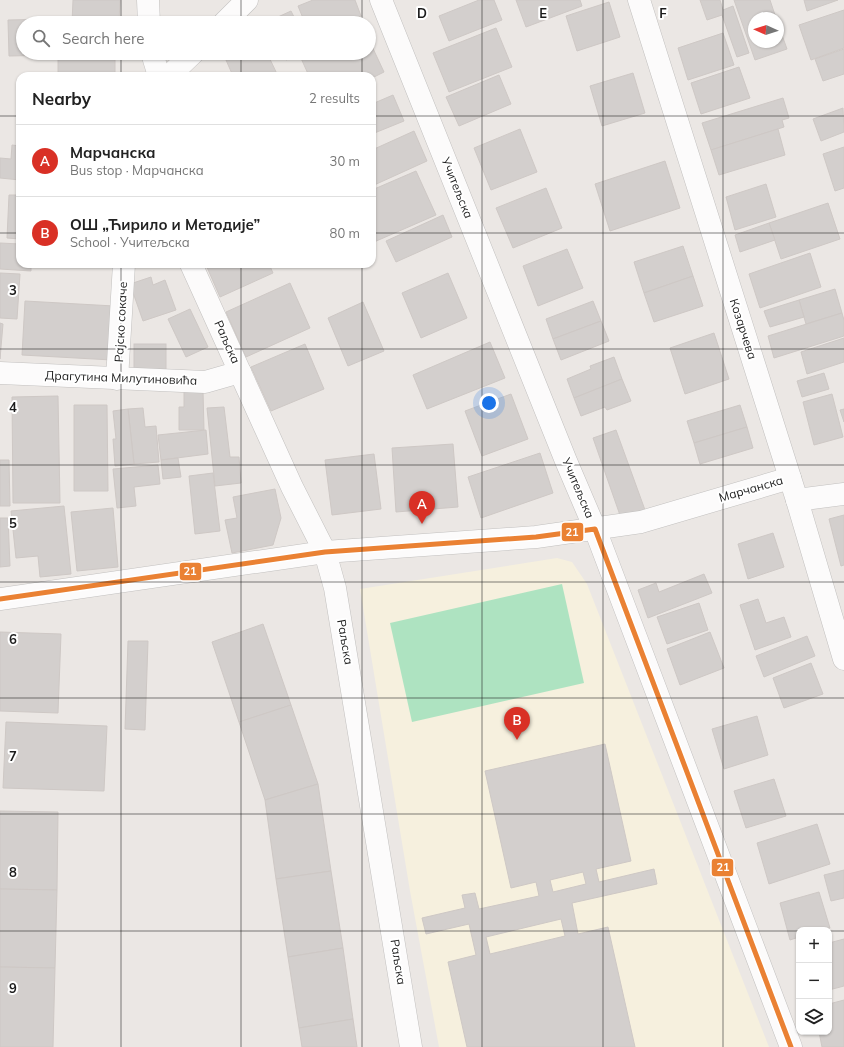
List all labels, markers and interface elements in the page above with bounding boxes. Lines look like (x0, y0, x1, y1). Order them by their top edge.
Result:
text: D (417, 5, 427, 21)
text: E (539, 5, 547, 21)
text: F (659, 5, 667, 21)
north arrow (748, 12, 784, 48)
search box (16, 16, 376, 60)
icon: search (30, 27, 52, 49)
text: Search here (62, 29, 144, 48)
text: Nearby (32, 88, 91, 109)
text: 2 results (309, 90, 360, 106)
text: Марчанска (70, 143, 155, 162)
text: A (40, 153, 50, 169)
text: 30 m (330, 153, 360, 169)
street label: Учитељска (438, 154, 477, 221)
text: Bus stop · Марчанска (70, 162, 204, 178)
text: ОШ „Ћирило и Методије” (70, 215, 260, 234)
text: B (41, 225, 49, 241)
text: 80 m (330, 225, 360, 241)
text: School · Учитељска (70, 234, 190, 250)
street label: Рајско сокаче (111, 281, 130, 363)
text: 3 (9, 282, 17, 298)
street label: Козарчева (727, 297, 760, 361)
street label: Раљска (211, 318, 244, 366)
street label: Драгутина Милутиновића (45, 367, 197, 388)
your location (479, 393, 499, 413)
text: 4 (9, 399, 17, 415)
street label: Учитељска (559, 454, 598, 520)
street label: Марчанска (717, 472, 785, 505)
pin: A (409, 491, 435, 524)
text: 5 (9, 515, 17, 531)
line badge: 21 (561, 522, 584, 542)
text: 21 (565, 525, 579, 539)
line badge: 21 (179, 562, 202, 581)
text: 21 (183, 564, 197, 578)
street label: Раљска (334, 618, 357, 666)
text: 6 (9, 631, 17, 647)
pin: B (504, 707, 530, 740)
text: 7 (9, 748, 17, 764)
line badge: 21 (711, 858, 734, 877)
text: 21 (716, 860, 730, 874)
text: 8 (9, 864, 17, 880)
map controls (796, 927, 832, 1035)
button: + (796, 927, 832, 963)
street label: Раљска (388, 938, 409, 986)
button: − (796, 963, 832, 999)
text: 9 (9, 980, 17, 996)
button: layers (796, 999, 832, 1035)

